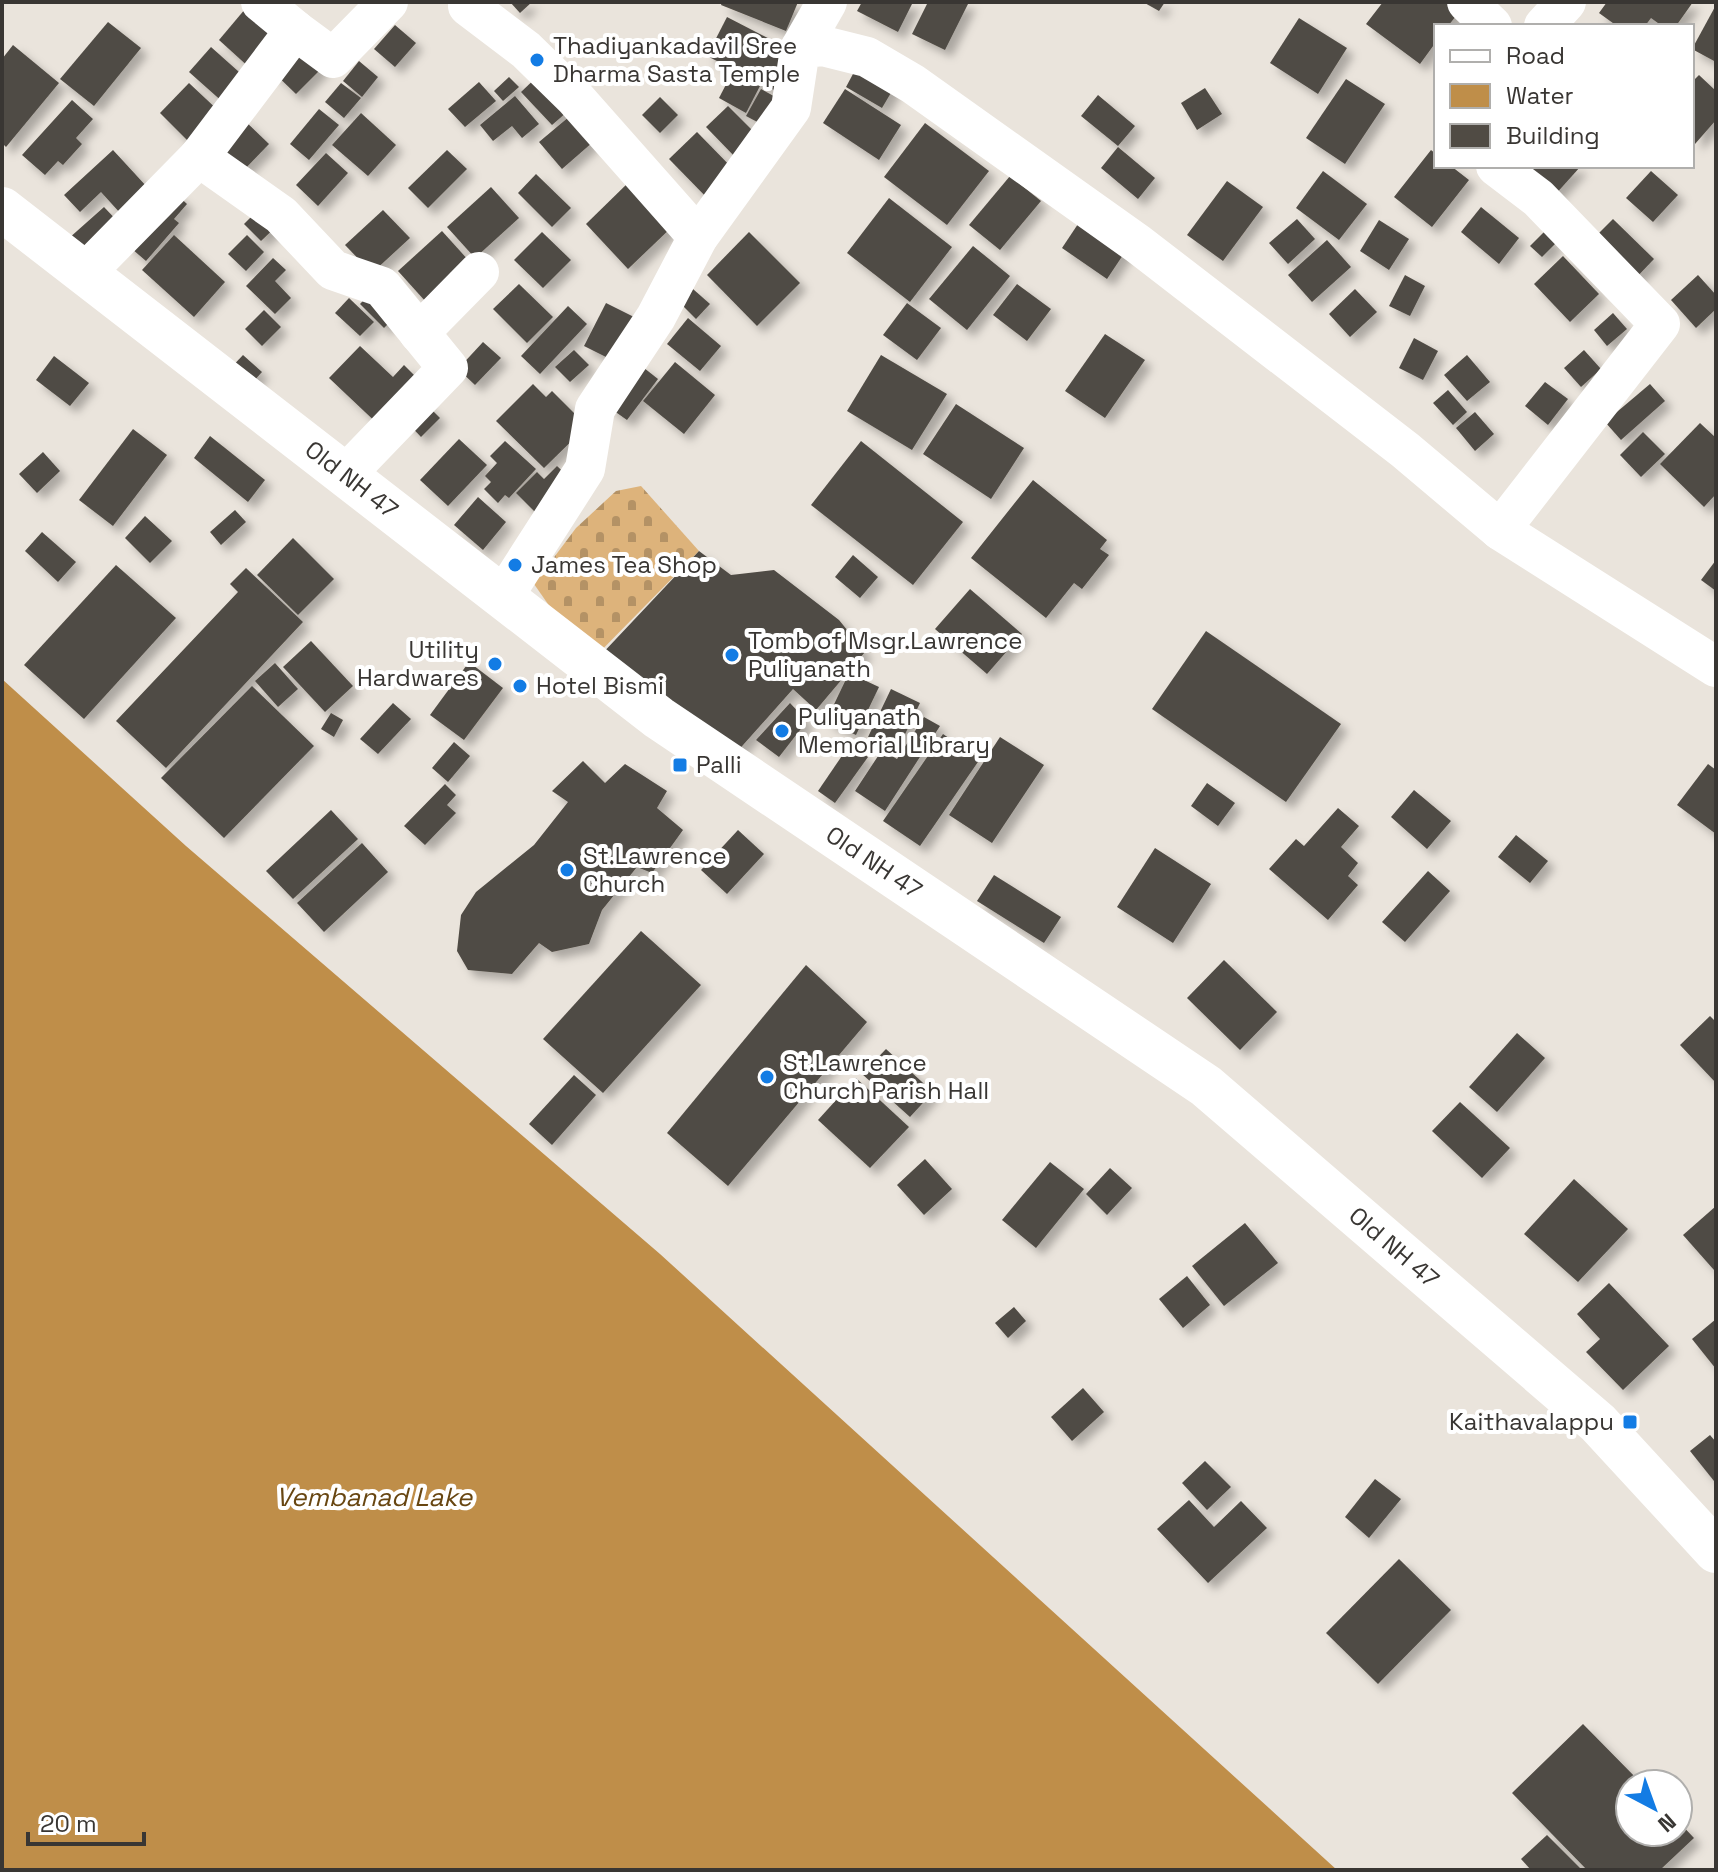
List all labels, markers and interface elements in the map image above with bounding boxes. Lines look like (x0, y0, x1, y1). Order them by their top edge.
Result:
legend (1434, 24, 1694, 168)
place label: Thadiyankadavil Sree Dharma Sasta Temple (553, 30, 800, 89)
text: Road (1506, 40, 1565, 71)
marker: Thadiyankadavil Sree Dharma Sasta Temple (528, 51, 546, 69)
text: Water (1506, 80, 1574, 111)
text: Building (1506, 120, 1600, 151)
street label: Old NH 47 (299, 434, 404, 525)
place label: James Tea Shop (531, 549, 717, 580)
marker: James Tea Shop (506, 556, 524, 574)
place label: Tomb of Msgr.Lawrence Puliyanath (748, 625, 1022, 684)
place label: Utility Hardwares (357, 634, 479, 693)
marker: Tomb of Msgr.Lawrence Puliyanath (723, 646, 741, 664)
marker: Utility Hardwares (486, 655, 504, 673)
place label: Hotel Bismi (536, 670, 664, 701)
marker: Hotel Bismi (511, 677, 529, 695)
place label: Puliyanath Memorial Library (798, 701, 990, 760)
marker: Puliyanath Memorial Library (773, 722, 791, 740)
place label: Palli (696, 749, 742, 780)
marker: Palli (671, 756, 689, 774)
street label: Old NH 47 (820, 819, 928, 905)
place label: St.Lawrence Church (583, 840, 727, 899)
marker: St.Lawrence Church (558, 861, 576, 879)
place label: St.Lawrence Church Parish Hall (783, 1047, 989, 1106)
marker: St.Lawrence Church Parish Hall (758, 1068, 776, 1086)
street label: Old NH 47 (1343, 1200, 1446, 1294)
place label: Kaithavalappu (1449, 1406, 1614, 1437)
marker: Kaithavalappu (1621, 1413, 1639, 1431)
water label: Vembanad Lake (276, 1480, 474, 1514)
north arrow (1614, 1768, 1694, 1848)
scale bar (28, 1796, 144, 1846)
text: 20 m (40, 1808, 97, 1839)
text: N (1652, 1808, 1682, 1838)

